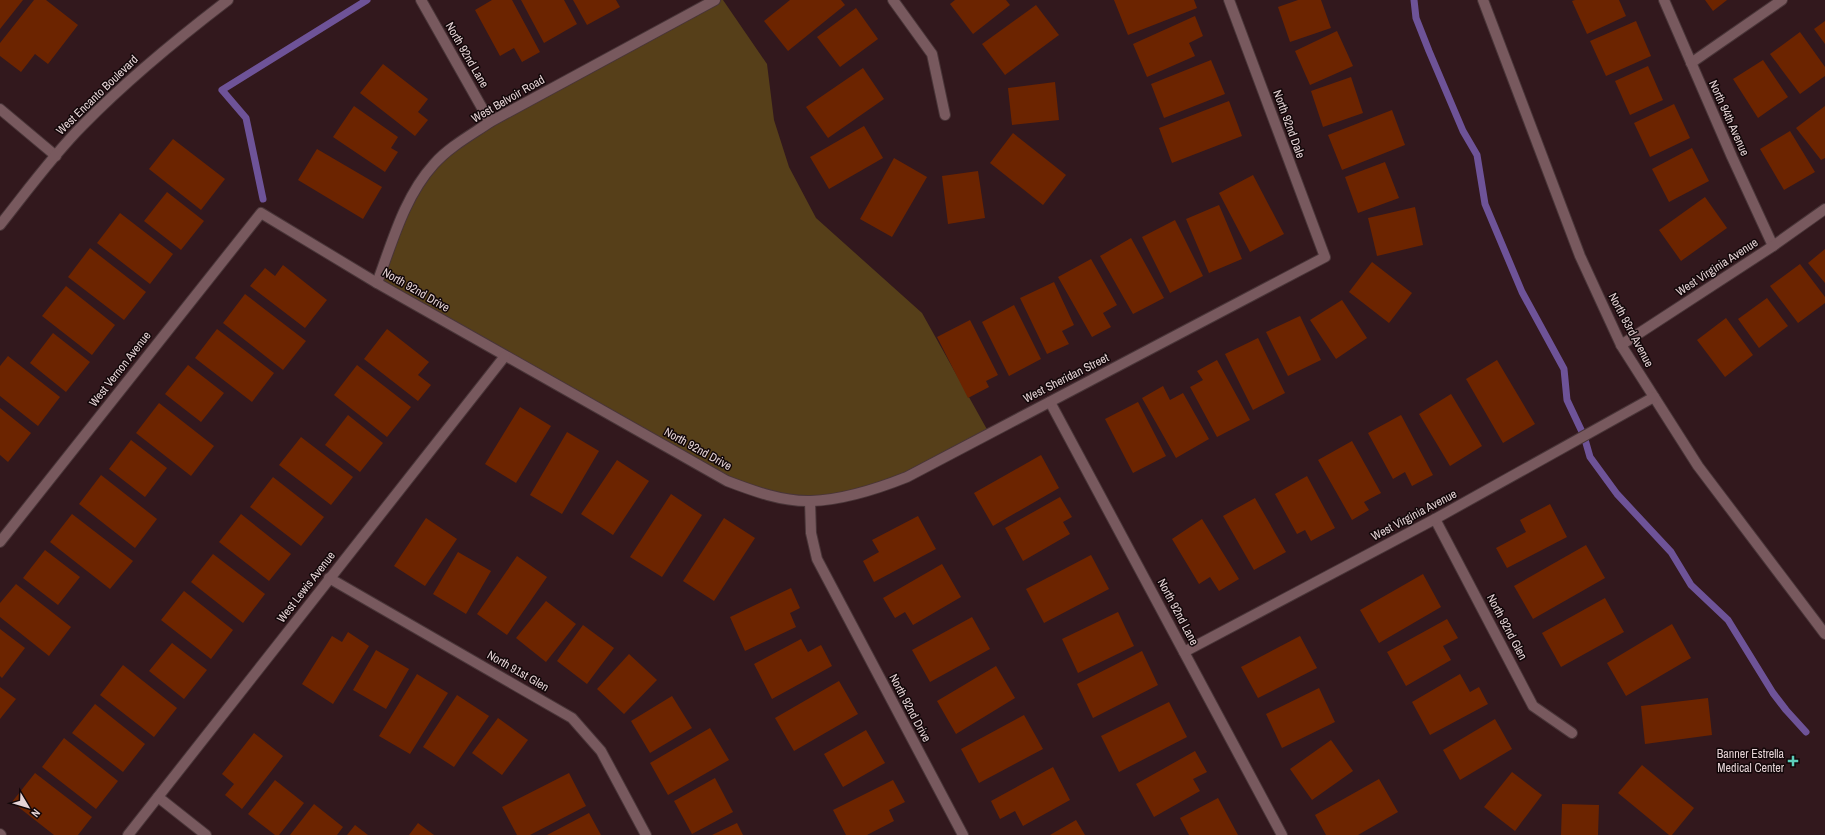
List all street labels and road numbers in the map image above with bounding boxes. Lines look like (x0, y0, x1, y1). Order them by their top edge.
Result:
street label: North 92nd Lane (442, 19, 492, 91)
street label: West Encanto Boulevard (53, 52, 141, 138)
street label: West Belvoir Road (469, 72, 547, 126)
street label: North 94th Avenue (1705, 78, 1753, 158)
street label: North 92nd Dale (1269, 88, 1309, 160)
street label: West Virginia Avenue (1673, 235, 1761, 299)
street label: North 92nd Drive (380, 264, 452, 316)
street label: North 93rd Avenue (1605, 290, 1657, 370)
street label: West Vernon Avenue (86, 328, 154, 410)
street label: West Sheridan Street (1021, 349, 1112, 406)
street label: North 92nd Drive (661, 424, 735, 474)
street label: West Virginia Avenue (1368, 486, 1460, 544)
street label: West Lewis Avenue (273, 548, 339, 626)
street label: North 92nd Lane (1154, 576, 1202, 648)
street label: North 92nd Glen (1483, 591, 1531, 663)
street label: North 91st Glen (484, 647, 552, 695)
street label: North 92nd Drive (885, 671, 935, 745)

